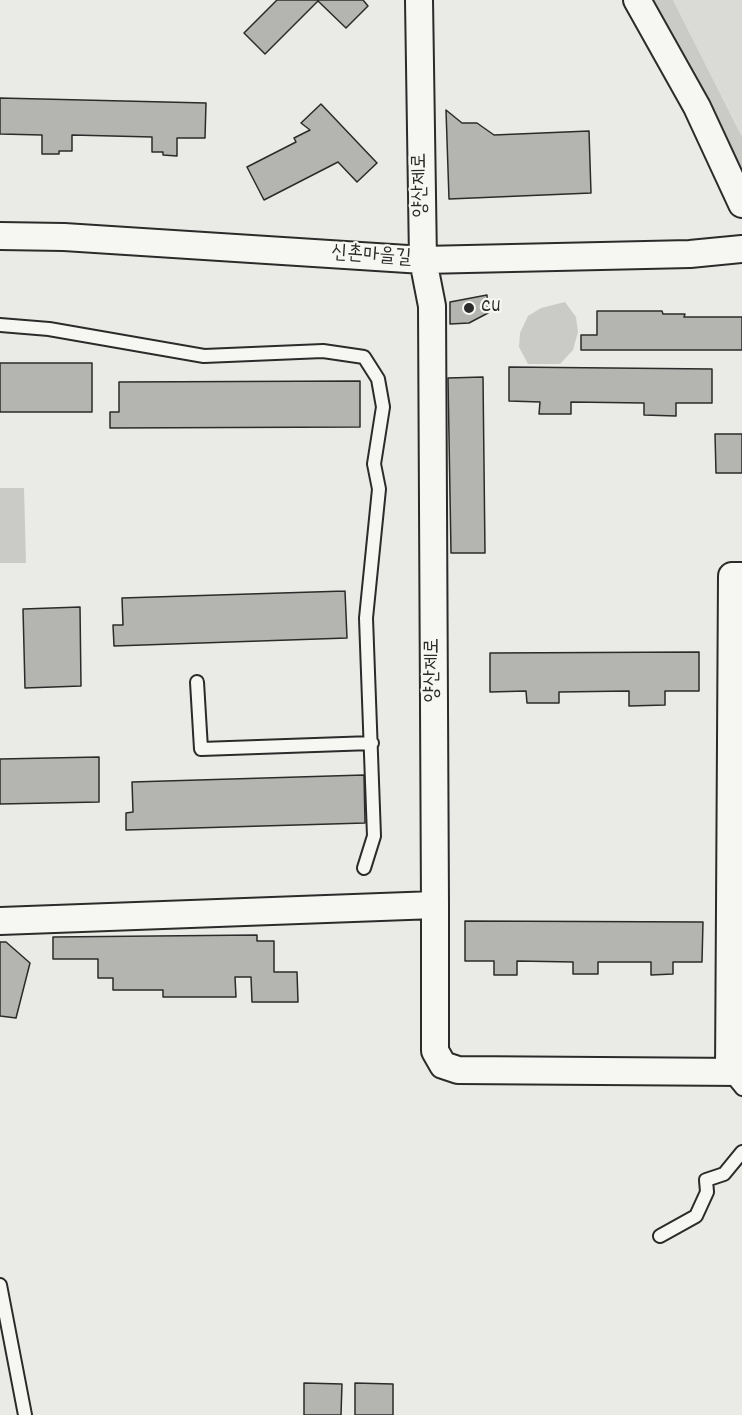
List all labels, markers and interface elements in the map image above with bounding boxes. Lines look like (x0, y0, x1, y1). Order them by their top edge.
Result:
street label: 양산제로 (409, 153, 435, 217)
street label: 신촌마을길 (330, 242, 412, 272)
place label: CU (481, 296, 501, 320)
marker: CU (462, 301, 476, 315)
street label: 양산제로 (422, 638, 446, 702)

